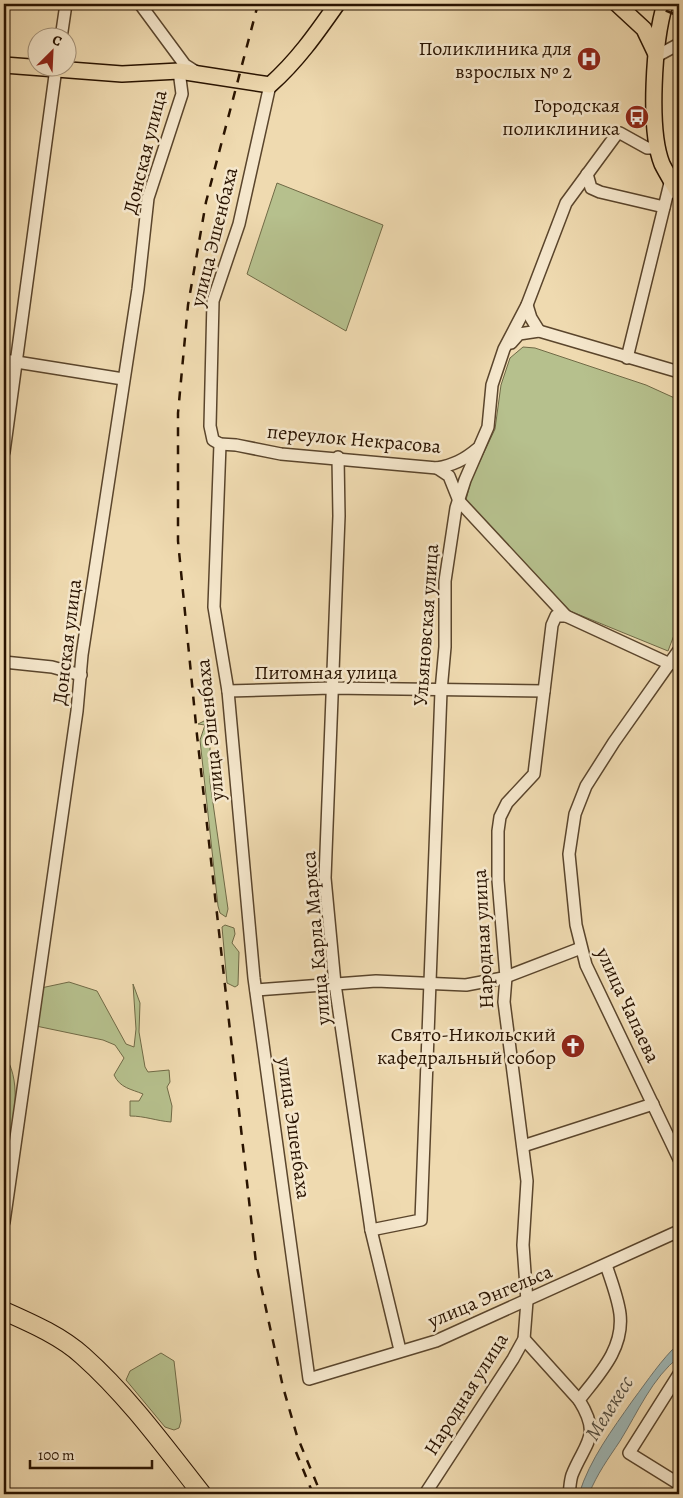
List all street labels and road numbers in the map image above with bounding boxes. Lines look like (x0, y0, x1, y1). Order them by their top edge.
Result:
street label: Донская улица (117, 86, 174, 217)
street label: улица Эшенбаха (183, 164, 245, 311)
street label: переулок Некрасова (266, 418, 443, 460)
street label: Ульяновская улица (407, 542, 445, 707)
street label: Донская улица (46, 577, 88, 707)
street label: улица Эшенбаха (189, 657, 231, 803)
street label: Питомная улица (254, 659, 399, 686)
street label: улица Карла Маркса (295, 849, 337, 1027)
street label: Народная улица (466, 868, 500, 1010)
street label: улица Чапаева (589, 942, 667, 1068)
street label: улица Эшенбаха (271, 1054, 317, 1201)
street label: улица Энгельса (423, 1257, 557, 1335)
street label: Народная улица (417, 1327, 515, 1460)

